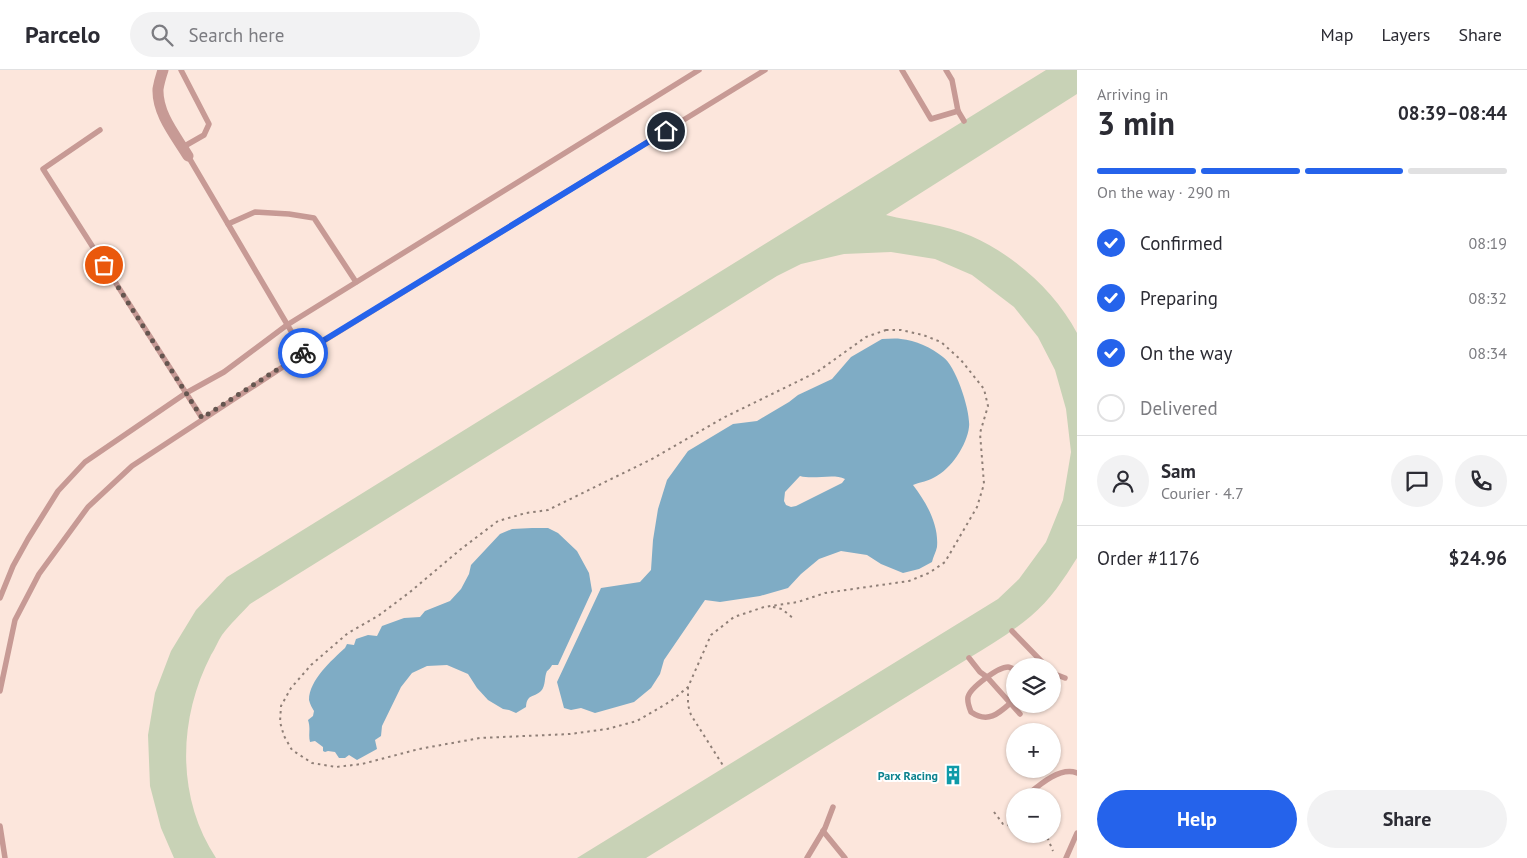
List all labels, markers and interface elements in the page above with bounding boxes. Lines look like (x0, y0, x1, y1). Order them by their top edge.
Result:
search box (130, 12, 480, 57)
text: Parcelo (25, 19, 100, 50)
icon: search (148, 21, 176, 49)
text: Search here (188, 23, 284, 47)
text: Map (1321, 23, 1353, 46)
text: Layers (1381, 23, 1430, 46)
text: Share (1458, 23, 1502, 46)
text: Arriving in (1097, 84, 1168, 104)
text: 08:39–08:44 (1398, 101, 1507, 125)
text: 3 min (1097, 102, 1175, 144)
pin (645, 110, 687, 152)
icon: home (652, 117, 680, 145)
text: On the way · 290 m (1097, 182, 1230, 202)
icon: check (1097, 229, 1125, 257)
text: Confirmed (1140, 231, 1223, 255)
text: 08:19 (1469, 233, 1507, 253)
pin (83, 244, 125, 286)
icon: bag (90, 251, 118, 279)
icon: check (1097, 284, 1125, 312)
text: Preparing (1140, 286, 1218, 310)
text: 08:32 (1469, 288, 1507, 308)
courier (278, 328, 328, 378)
icon: bike (289, 339, 317, 367)
icon: check (1097, 339, 1125, 367)
text: On the way (1140, 341, 1232, 365)
text: 08:34 (1469, 343, 1507, 363)
text: Delivered (1140, 396, 1218, 420)
button: person (1097, 455, 1149, 507)
button: chat (1391, 455, 1443, 507)
button: phone (1455, 455, 1507, 507)
text: Sam (1161, 459, 1196, 483)
text: Courier · 4.7 (1161, 483, 1244, 503)
text: Order #1176 (1097, 546, 1200, 570)
text: $24.96 (1448, 546, 1507, 570)
map controls (1006, 658, 1061, 843)
button: layers (1006, 658, 1061, 713)
button: + (1006, 723, 1061, 778)
building icon: Parx Racing (942, 764, 964, 786)
place label: Parx Racing (878, 768, 938, 783)
button: − (1006, 788, 1061, 843)
button: Help (1097, 790, 1297, 848)
button: Share (1307, 790, 1507, 848)

